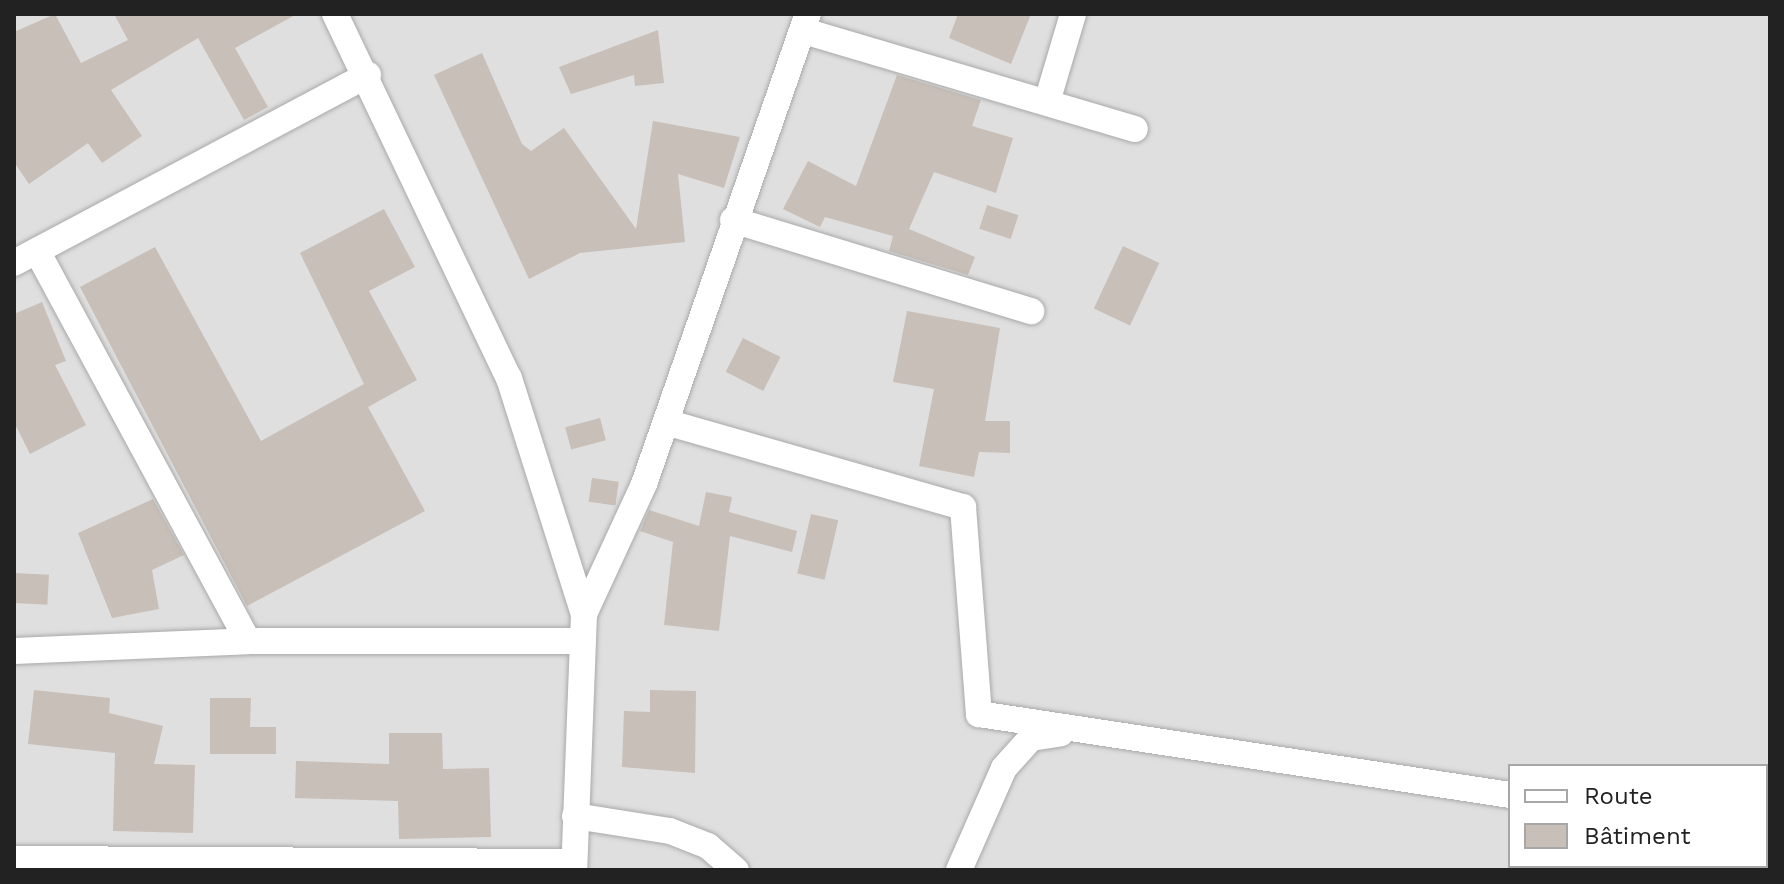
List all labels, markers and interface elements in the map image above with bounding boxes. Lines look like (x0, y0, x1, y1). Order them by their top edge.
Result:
legend (1508, 764, 1768, 868)
text: Route (1584, 782, 1653, 810)
text: Bâtiment (1584, 822, 1691, 850)

